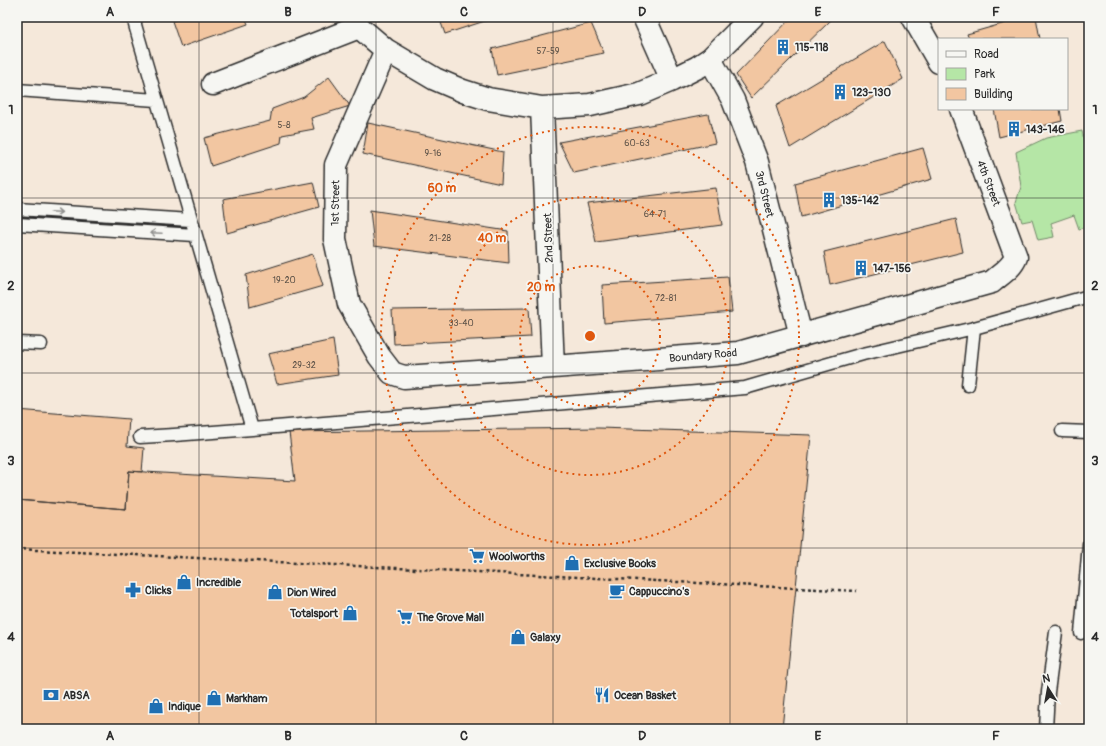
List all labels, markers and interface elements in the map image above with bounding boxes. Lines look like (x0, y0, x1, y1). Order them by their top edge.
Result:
text: A (106, 4, 115, 20)
text: B (284, 4, 292, 20)
text: C (460, 4, 468, 20)
text: D (638, 4, 646, 20)
text: E (815, 4, 822, 20)
text: F (992, 4, 1000, 20)
building icon: 115-118 (774, 38, 792, 56)
legend (938, 38, 1068, 110)
place label: 115-118 (795, 41, 829, 54)
house number: 57-59 (537, 46, 560, 57)
text: Road (974, 47, 999, 62)
text: Park (974, 67, 995, 82)
building icon: 123-130 (831, 83, 849, 101)
place label: 123-130 (852, 86, 891, 99)
text: Building (974, 87, 1013, 102)
text: 1 (8, 102, 14, 118)
text: 1 (1092, 102, 1098, 118)
house number: 5-8 (277, 120, 291, 131)
building icon: 143-146 (1005, 120, 1023, 138)
place label: 143-146 (1026, 123, 1065, 136)
house number: 60-63 (624, 138, 650, 149)
house number: 9-16 (424, 148, 442, 159)
street label: 4th Street (974, 158, 1003, 209)
street label: 3rd Street (752, 170, 777, 219)
street label: 1st Street (329, 179, 342, 226)
text: 60 m (428, 181, 457, 196)
building icon: 135-142 (820, 191, 838, 209)
place label: 135-142 (841, 194, 879, 207)
one-way arrow (49, 208, 62, 215)
house number: 64-71 (644, 209, 666, 220)
street label: 2nd Street (541, 212, 556, 263)
one-way arrow (150, 229, 163, 236)
text: 40 m (477, 231, 507, 246)
house number: 21-28 (429, 233, 451, 244)
building icon: 147-156 (852, 259, 870, 277)
place label: 147-156 (873, 262, 911, 275)
house number: 19-20 (272, 275, 296, 286)
text: 2 (7, 278, 15, 294)
text: 2 (1091, 278, 1099, 294)
text: 20 m (527, 280, 555, 295)
house number: 72-81 (655, 293, 677, 304)
house number: 33-40 (448, 318, 474, 329)
centre of rings (583, 329, 597, 343)
street label: Boundary Road (669, 346, 738, 365)
house number: 29-32 (292, 360, 316, 371)
text: 3 (7, 453, 15, 469)
text: 3 (1091, 453, 1099, 469)
supermarket icon: Woolworths (468, 547, 486, 565)
place label: Woolworths (489, 550, 545, 563)
shop icon: Exclusive Books (563, 554, 581, 572)
place label: Exclusive Books (584, 557, 656, 570)
shop icon: Incredible (175, 573, 193, 591)
place label: Incredible (196, 576, 241, 589)
pharmacy icon: Clicks (124, 581, 142, 599)
cafe icon: Cappuccino's (608, 582, 626, 600)
shop icon: Dion Wired (266, 583, 284, 601)
place label: Clicks (145, 584, 172, 597)
place label: Cappuccino's (629, 585, 689, 598)
place label: Dion Wired (287, 586, 336, 599)
shop icon: Totalsport (341, 604, 359, 622)
place label: Totalsport (289, 607, 339, 620)
supermarket icon: The Grove Mall (396, 608, 414, 626)
place label: The Grove Mall (416, 611, 484, 624)
shop icon: Galaxy (509, 628, 527, 646)
text: 4 (7, 629, 15, 645)
text: 4 (1091, 629, 1099, 645)
place label: Galaxy (530, 631, 561, 644)
north arrow (1028, 668, 1068, 708)
text: N (1041, 671, 1052, 686)
bank icon: ABSA (42, 686, 60, 704)
restaurant icon: Ocean Basket (593, 686, 611, 704)
place label: ABSA (63, 689, 90, 702)
shop icon: Markham (205, 689, 223, 707)
place label: Ocean Basket (614, 689, 677, 702)
place label: Markham (226, 692, 268, 705)
shop icon: Indique (147, 697, 165, 715)
place label: Indique (168, 700, 201, 713)
text: A (106, 728, 115, 744)
text: B (284, 728, 292, 744)
text: C (460, 728, 468, 744)
text: D (638, 728, 646, 744)
text: E (815, 728, 822, 744)
text: F (992, 728, 1000, 744)

